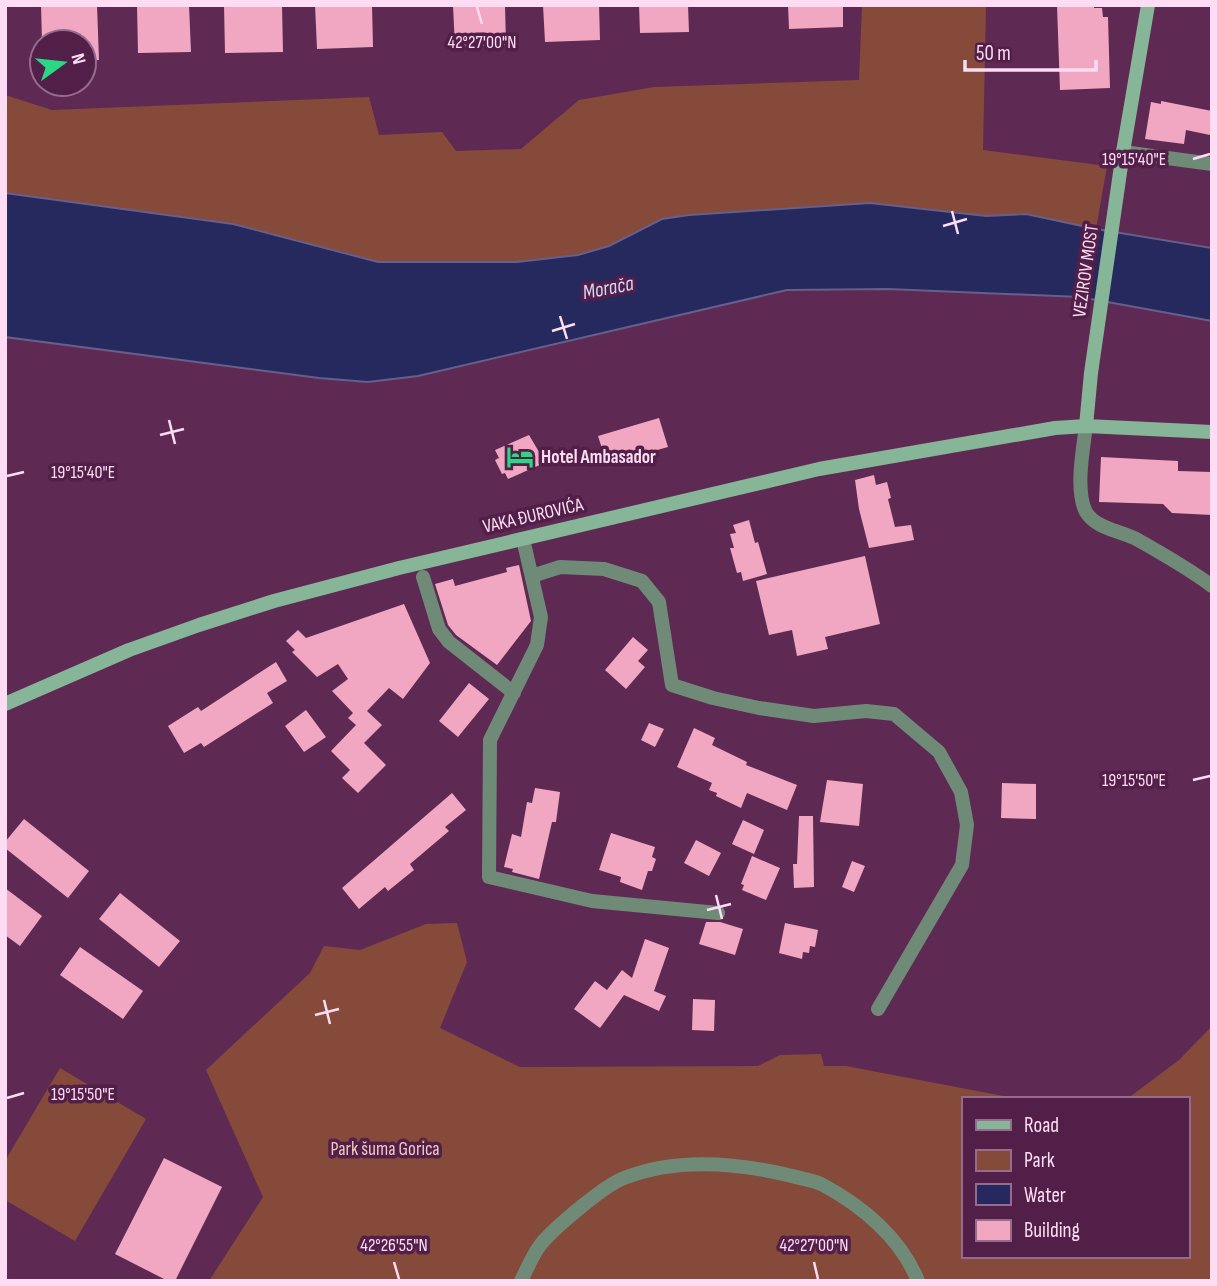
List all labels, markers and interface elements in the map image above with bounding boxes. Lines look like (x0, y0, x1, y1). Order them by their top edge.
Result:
north arrow (28, 28, 98, 98)
scale bar (965, 28, 1096, 72)
text: 42°27'00"N (448, 32, 516, 53)
text: 50 m (976, 41, 1011, 66)
text: N (66, 51, 90, 67)
text: 19°15'40"E (1102, 149, 1166, 170)
street label: VEZIROV MOST (1068, 223, 1104, 319)
water label: Morača (580, 271, 636, 305)
hotel icon: Hotel Ambasador (505, 442, 535, 472)
place label: Hotel Ambasador (541, 446, 656, 469)
text: 19°15'40"E (51, 462, 115, 483)
street label: VAKA ĐUROVIĆA (481, 493, 586, 539)
text: 19°15'50"E (1102, 770, 1166, 791)
text: 19°15'50"E (51, 1084, 115, 1105)
legend (962, 1097, 1189, 1258)
text: Road (1024, 1113, 1059, 1138)
park label: Park šuma Gorica (330, 1138, 440, 1161)
text: Park (1024, 1148, 1055, 1173)
text: Water (1024, 1183, 1066, 1208)
text: Building (1024, 1218, 1080, 1243)
text: 42°26'55"N (360, 1235, 428, 1256)
text: 42°27'00"N (780, 1235, 848, 1256)

